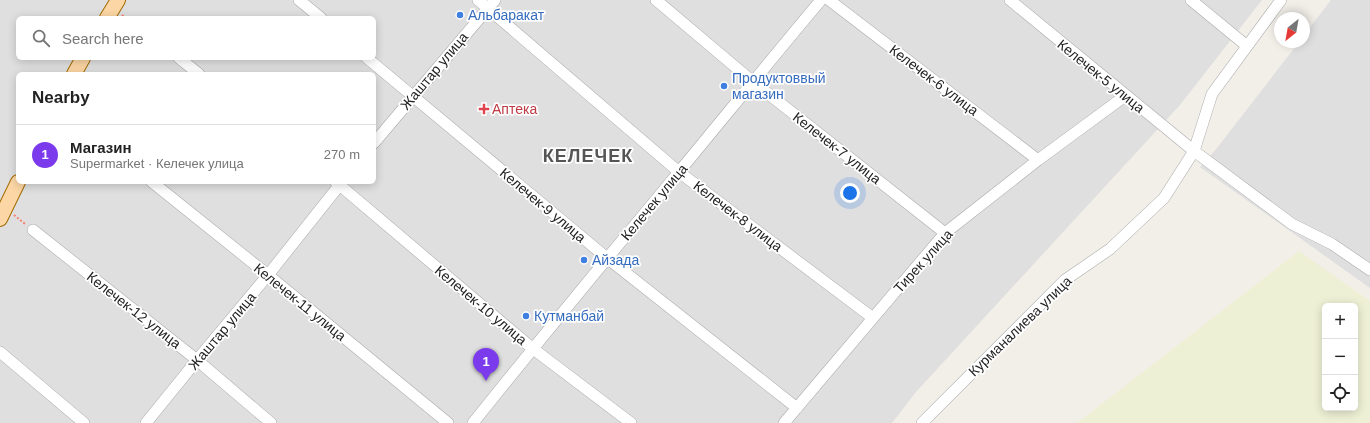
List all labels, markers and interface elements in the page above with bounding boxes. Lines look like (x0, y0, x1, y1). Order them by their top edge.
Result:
place label: Альбаракат (468, 7, 545, 23)
marker: Альбаракат (455, 10, 465, 20)
north arrow (1274, 12, 1310, 48)
search box (16, 16, 376, 60)
icon: search (30, 27, 52, 49)
street label: Жаштар улица (397, 29, 471, 113)
text: Search here (62, 30, 144, 47)
street label: Келечек-5 улица (1054, 36, 1148, 116)
street label: Келечек-6 улица (886, 41, 982, 119)
place label: Продуктоввый магазин (732, 70, 826, 102)
marker: Продуктоввый магазин (719, 81, 729, 91)
text: Nearby (32, 88, 90, 107)
place label: Аптека (492, 101, 537, 117)
marker: Аптека (479, 104, 489, 114)
street label: Келечек-7 улица (790, 109, 884, 187)
text: Магазин (70, 139, 132, 156)
district label: КЕЛЕЧЕК (543, 146, 633, 166)
text: 1 (41, 147, 49, 162)
text: 270 m (324, 147, 360, 162)
text: Supermarket · Келечек улица (70, 156, 244, 171)
street label: Келечек улица (617, 160, 691, 243)
street label: Келечек-9 улица (497, 164, 589, 246)
street label: Келечек-8 улица (690, 177, 786, 255)
your location (840, 183, 860, 203)
street label: Тирек улица (890, 226, 956, 296)
place label: Айзада (592, 252, 640, 268)
marker: Айзада (579, 255, 589, 265)
street label: Келечек-11 улица (251, 260, 349, 344)
street label: Келечек-10 улица (432, 262, 530, 348)
street label: Келечек-12 улица (84, 268, 184, 352)
street label: Курманалиева улица (965, 273, 1075, 379)
street label: Жаштар улица (185, 289, 259, 373)
map controls (1322, 303, 1358, 411)
button: + (1322, 303, 1358, 339)
place label: Кутманбай (534, 308, 604, 324)
marker: Кутманбай (521, 311, 531, 321)
button: − (1322, 339, 1358, 375)
pin: 1 (473, 348, 499, 381)
button: locate (1322, 375, 1358, 411)

